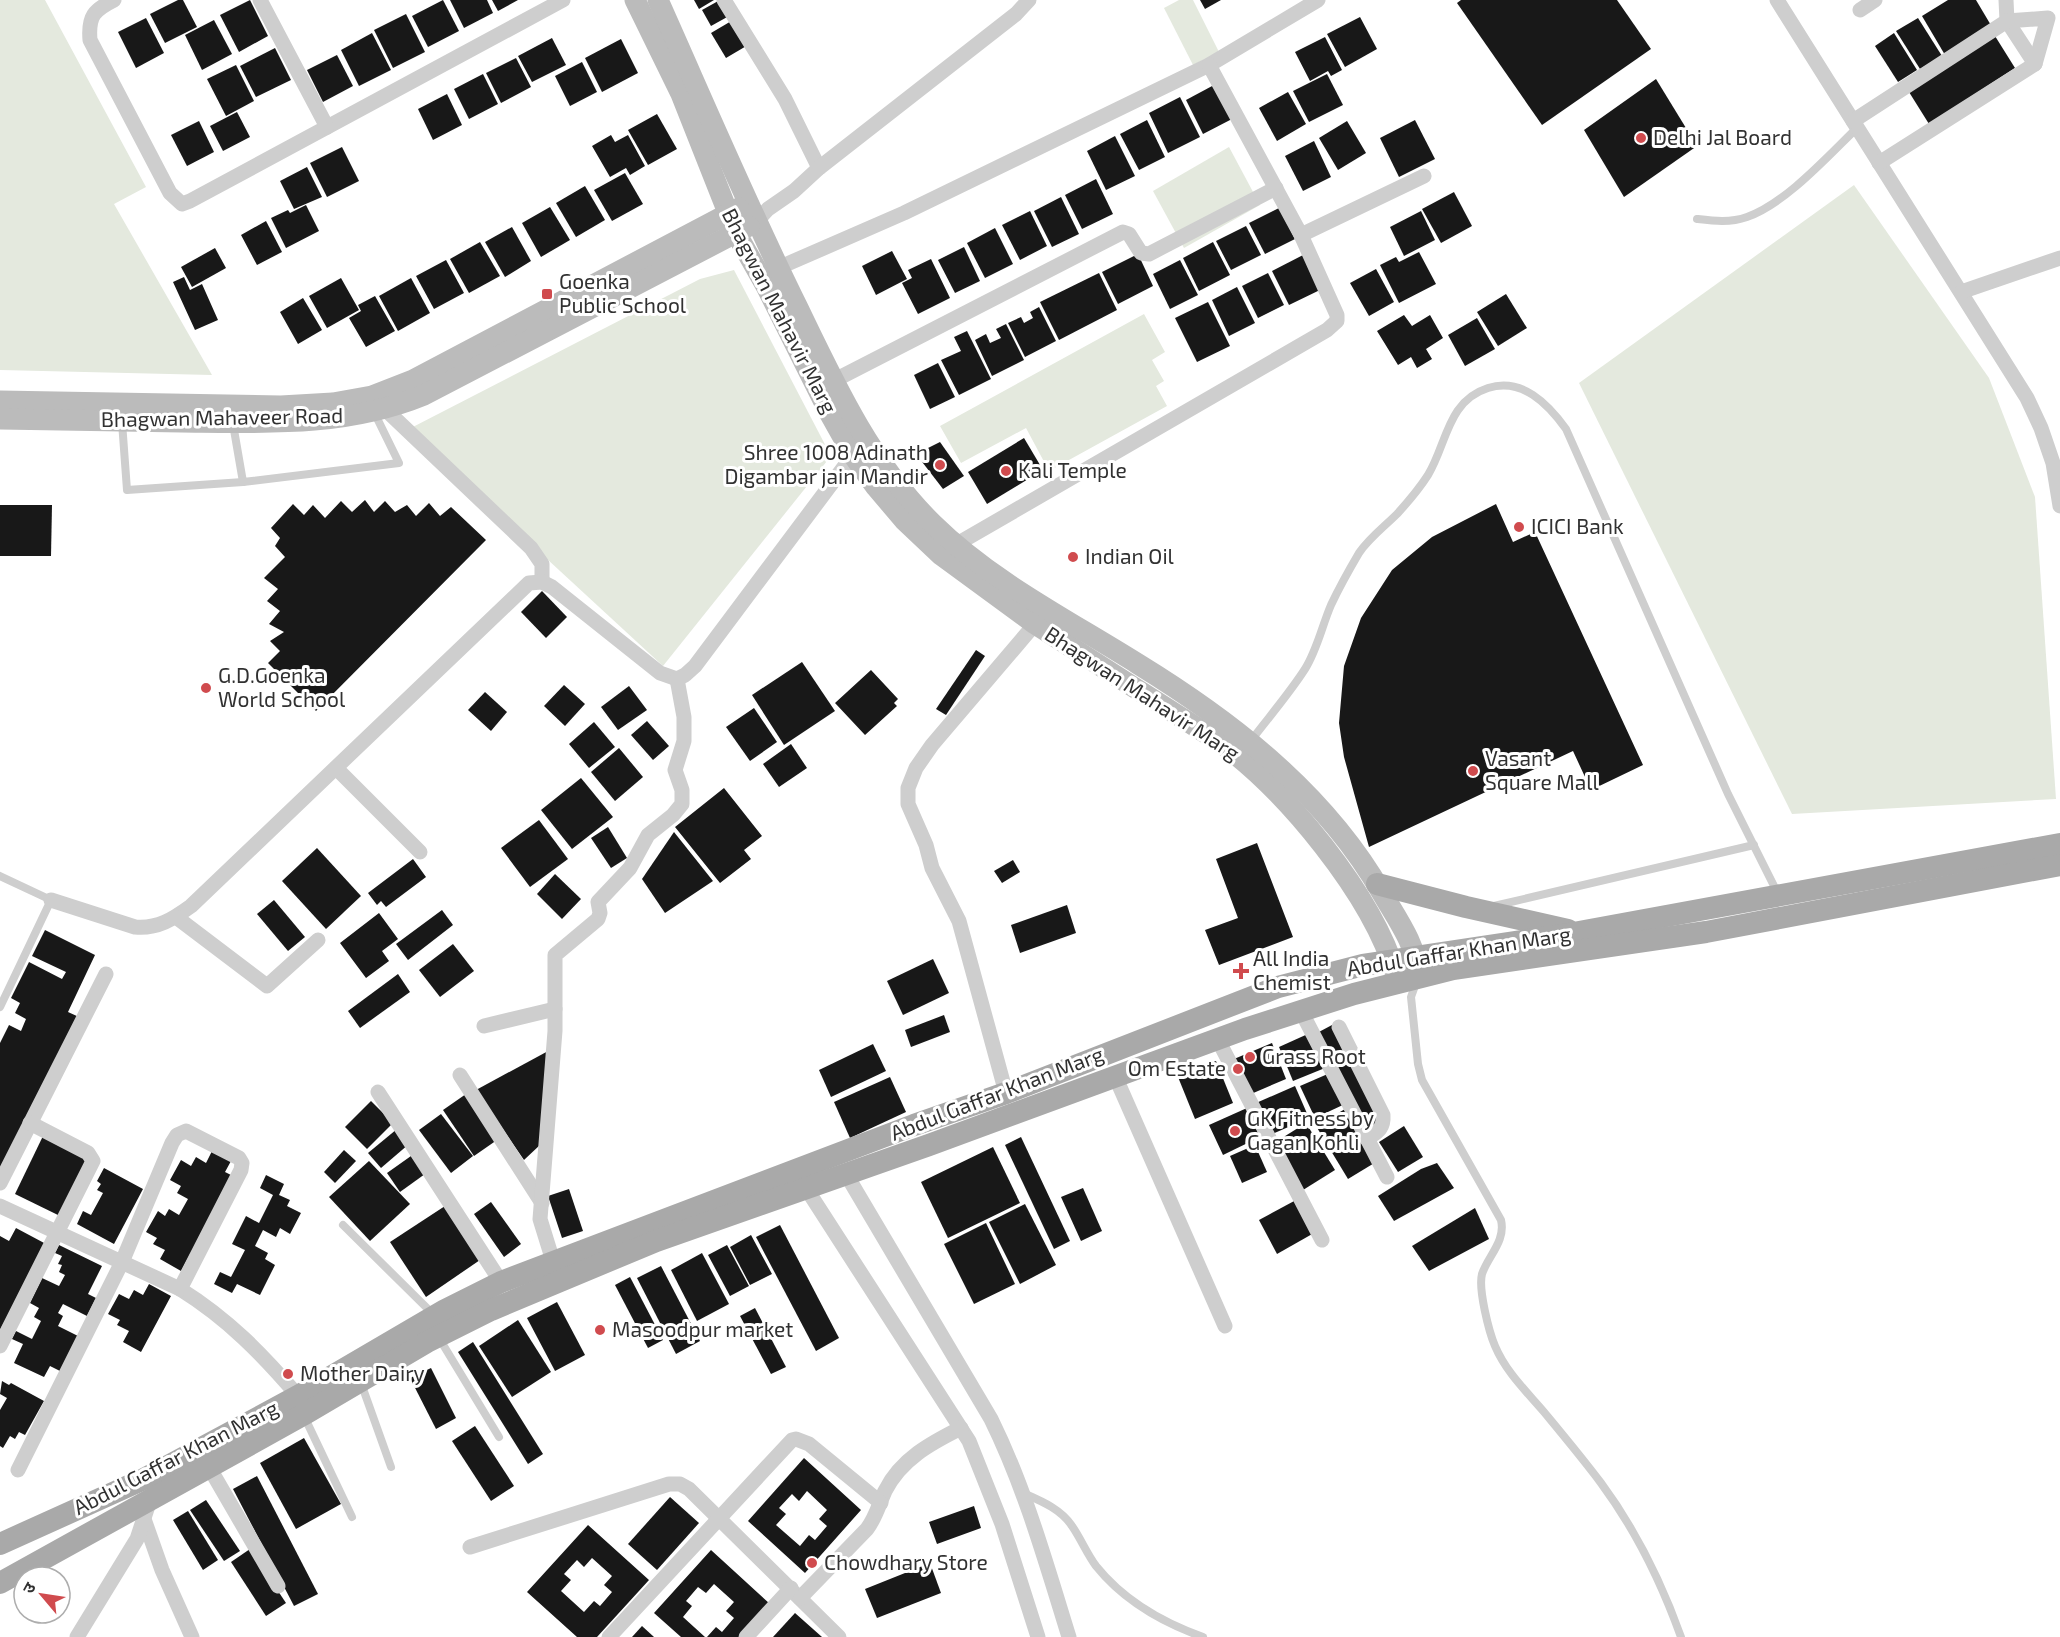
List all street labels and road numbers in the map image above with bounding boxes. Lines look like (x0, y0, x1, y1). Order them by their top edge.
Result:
street label: Bhagwan Mahavir Marg (718, 204, 843, 417)
street label: Bhagwan Mahaveer Road (101, 402, 343, 431)
street label: Bhagwan Mahavir Marg (1041, 620, 1245, 765)
street label: Abdul Gaffar Khan Marg (1345, 920, 1573, 981)
street label: Abdul Gaffar Khan Marg (886, 1040, 1107, 1145)
street label: Abdul Gaffar Khan Marg (69, 1394, 282, 1519)

